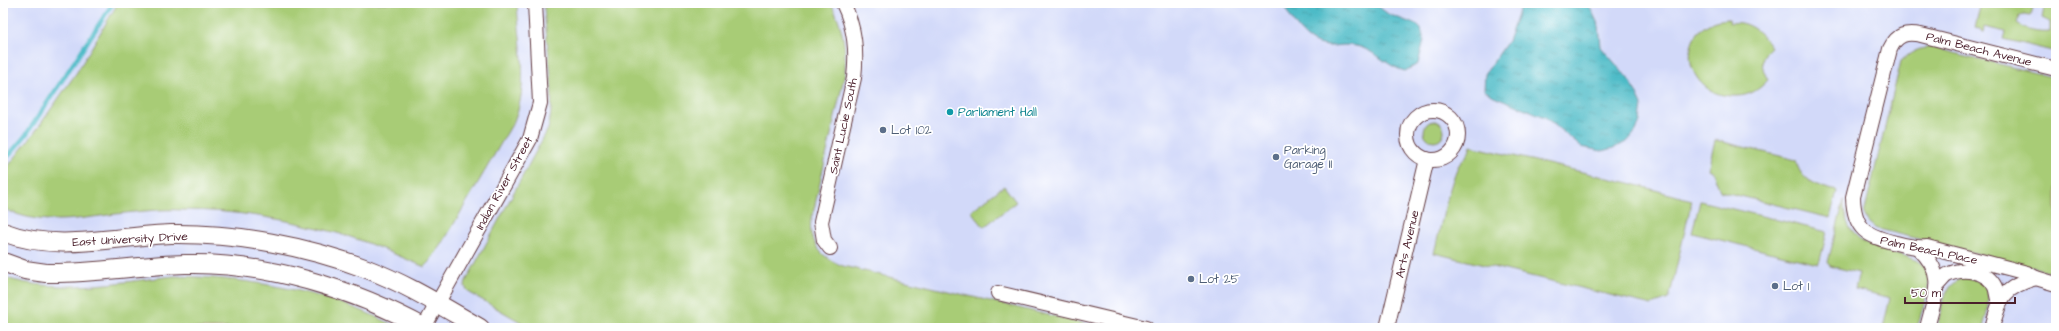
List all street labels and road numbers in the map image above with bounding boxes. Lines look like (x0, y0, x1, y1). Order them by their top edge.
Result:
street label: Palm Beach Avenue (1924, 28, 2034, 71)
street label: Saint Lucie South (825, 76, 862, 176)
street label: Indian River Street (472, 133, 537, 233)
street label: Arts Avenue (1391, 208, 1424, 280)
street label: East University Drive (72, 228, 189, 252)
street label: Palm Beach Place (1879, 232, 1980, 269)

